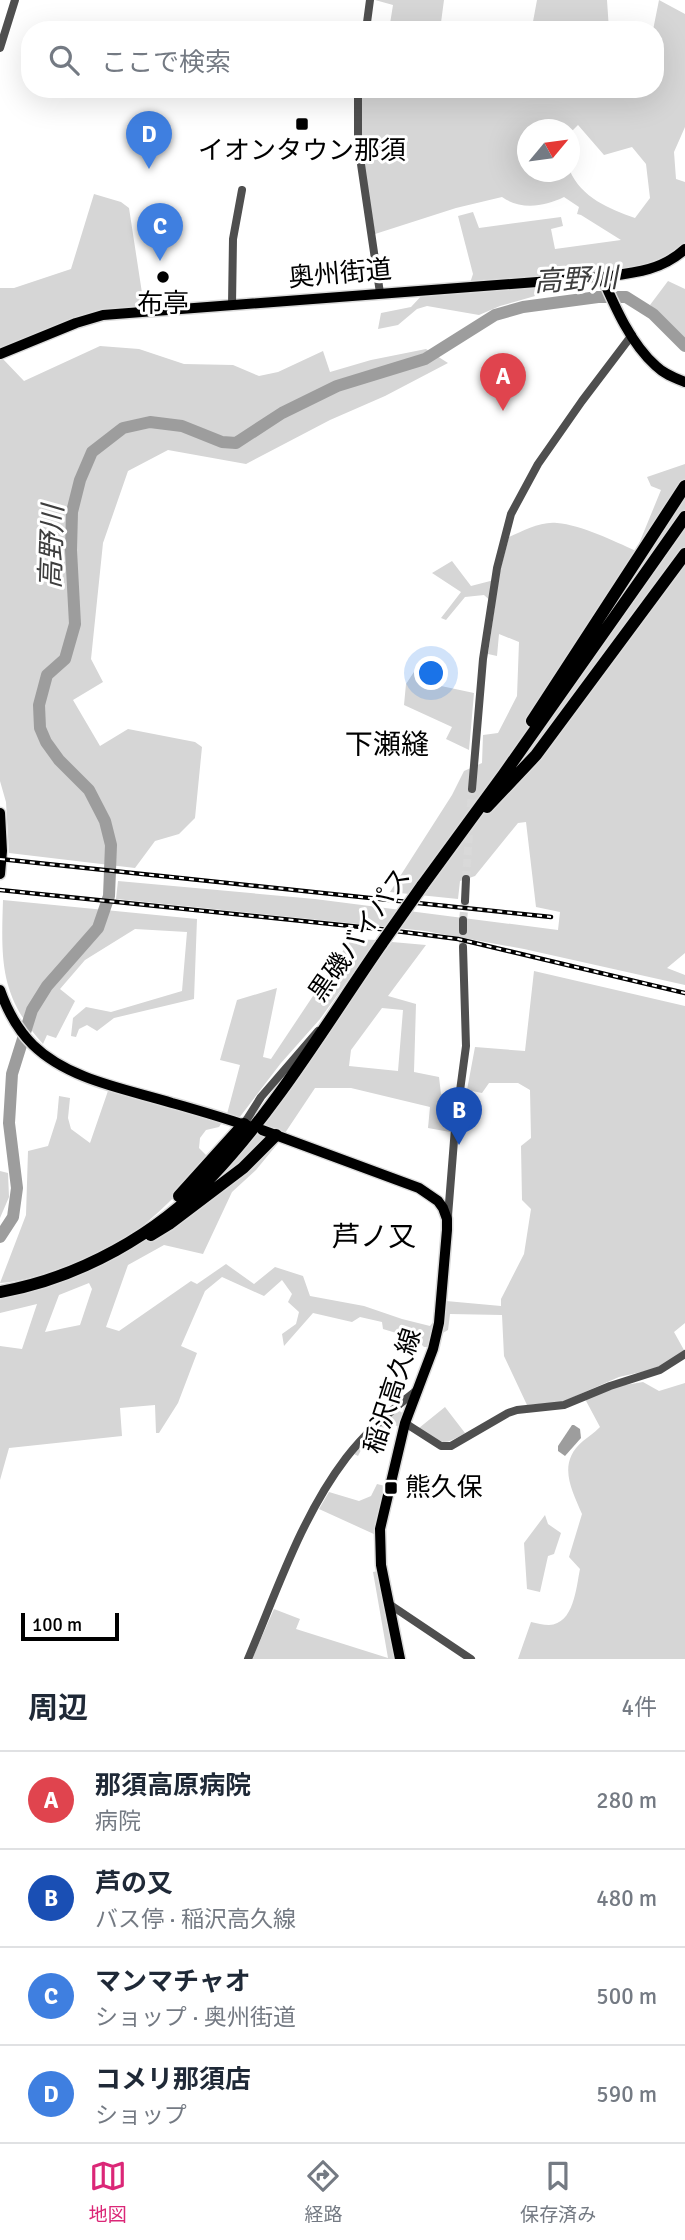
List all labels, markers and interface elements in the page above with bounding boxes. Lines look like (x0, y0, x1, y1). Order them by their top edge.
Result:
search box (21, 21, 664, 98)
icon: search (45, 41, 83, 79)
text: ここで検索 (101, 47, 231, 79)
pin: D (126, 111, 172, 169)
marker: イオンタウン那須 (294, 116, 310, 132)
north arrow (517, 119, 580, 182)
place label: イオンタウン那須 (198, 135, 406, 167)
pin: C (137, 203, 183, 261)
street label: 奥州街道 (287, 254, 393, 294)
water label: 高野川 (533, 261, 622, 299)
marker: 布亭 (155, 269, 171, 285)
place label: 布亭 (137, 288, 189, 320)
pin: A (480, 353, 526, 411)
water label: 高野川 (34, 501, 71, 590)
your location (414, 656, 448, 690)
district label: 下瀬縫 (345, 728, 429, 762)
street label: 黒磯バイパス (302, 862, 418, 1008)
pin: B (436, 1087, 482, 1145)
district label: 芦ノ又 (332, 1220, 416, 1254)
street label: 稲沢高久線 (358, 1324, 428, 1458)
place label: 熊久保 (405, 1472, 483, 1504)
marker: 熊久保 (383, 1480, 399, 1496)
scale bar (21, 1610, 119, 1642)
text: 100 m (32, 1613, 82, 1637)
text: 周辺 (28, 1690, 88, 1727)
text: 4件 (622, 1693, 657, 1722)
text: 那須高原病院 (95, 1770, 251, 1802)
text: A (44, 1786, 58, 1815)
text: 280 m (596, 1786, 657, 1815)
text: 病院 (95, 1807, 141, 1836)
text: 芦の又 (95, 1868, 173, 1900)
text: B (44, 1884, 58, 1913)
text: 480 m (596, 1884, 657, 1913)
text: バス停 · 稲沢高久線 (95, 1905, 296, 1934)
text: マンマチャオ (95, 1966, 251, 1998)
text: C (44, 1982, 58, 2011)
text: 500 m (596, 1982, 657, 2011)
text: ショップ · 奥州街道 (95, 2003, 296, 2032)
text: コメリ那須店 (95, 2064, 251, 2096)
text: D (43, 2080, 59, 2109)
text: 590 m (596, 2080, 657, 2109)
text: ショップ (95, 2101, 187, 2130)
tab: 地図 (89, 2157, 127, 2227)
tab: 経路 (304, 2157, 342, 2227)
tab: 保存済み (520, 2157, 596, 2227)

